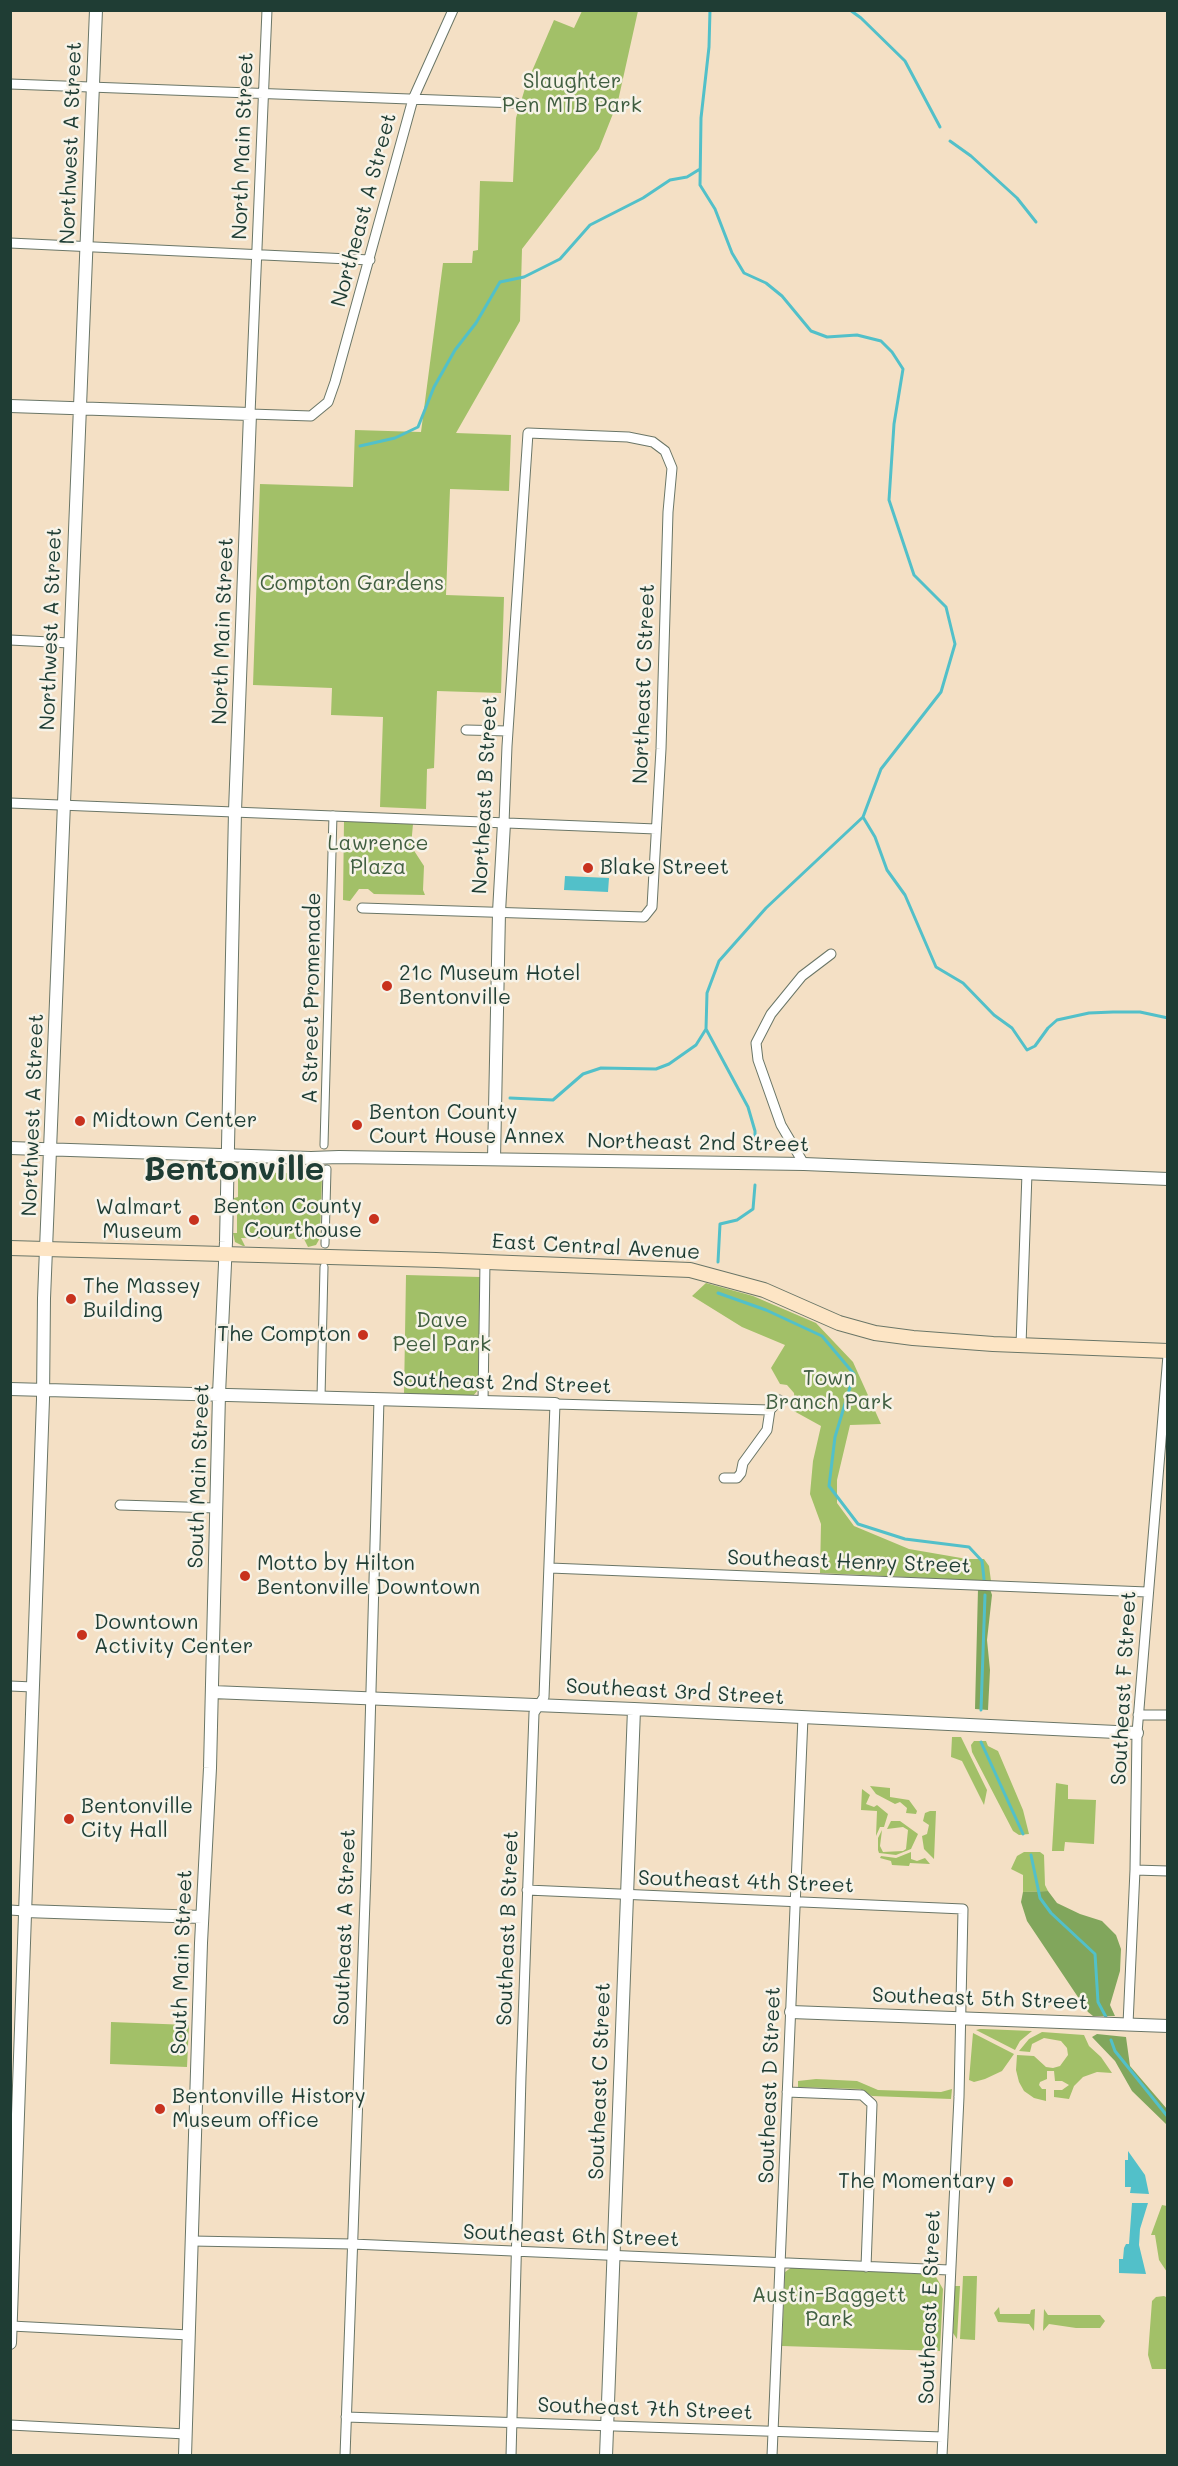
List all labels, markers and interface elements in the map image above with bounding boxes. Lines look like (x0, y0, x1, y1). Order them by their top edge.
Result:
street label: Northwest A Street (55, 41, 87, 245)
street label: North Main Street (227, 52, 259, 240)
park label: Slaughter Pen MTB Park (502, 69, 642, 119)
street label: Northeast A Street (326, 110, 402, 310)
street label: Northwest A Street (35, 527, 67, 731)
street label: North Main Street (207, 537, 239, 725)
park label: Compton Gardens (260, 571, 444, 597)
street label: Northeast C Street (628, 583, 660, 785)
street label: Northeast B Street (467, 695, 503, 895)
park label: Lawrence Plaza (328, 831, 428, 881)
place label: Blake Street (600, 855, 729, 881)
marker: Blake Street (581, 861, 595, 875)
street label: A Street Promenade (298, 892, 326, 1104)
place label: 21c Museum Hotel Bentonville (399, 961, 580, 1011)
marker: 21c Museum Hotel Bentonville (380, 979, 394, 993)
street label: Northwest A Street (17, 1013, 49, 1217)
place label: Benton County Court House Annex (369, 1100, 565, 1150)
place label: Midtown Center (92, 1108, 257, 1134)
marker: Midtown Center (73, 1114, 87, 1128)
marker: Benton County Court House Annex (350, 1118, 364, 1132)
street label: Northeast 2nd Street (587, 1128, 809, 1158)
district label: Bentonville (143, 1150, 325, 1190)
place label: Benton County Courthouse (214, 1194, 362, 1244)
place label: Walmart Museum (96, 1195, 182, 1245)
marker: Benton County Courthouse (367, 1212, 381, 1226)
marker: Walmart Museum (187, 1213, 201, 1227)
street label: East Central Avenue (491, 1229, 701, 1265)
place label: The Massey Building (83, 1274, 200, 1324)
marker: The Massey Building (64, 1292, 78, 1306)
park label: Dave Peel Park (393, 1308, 491, 1358)
place label: The Compton (217, 1322, 351, 1348)
marker: The Compton (356, 1328, 370, 1342)
park label: Town Branch Park (766, 1366, 892, 1416)
street label: Southeast 2nd Street (392, 1367, 612, 1399)
street label: South Main Street (183, 1383, 215, 1569)
street label: Southeast Henry Street (727, 1545, 971, 1579)
place label: Motto by Hilton Bentonville Downtown (257, 1551, 480, 1601)
marker: Motto by Hilton Bentonville Downtown (238, 1569, 252, 1583)
street label: Southeast F Street (1106, 1590, 1142, 1786)
place label: Downtown Activity Center (94, 1610, 253, 1660)
marker: Downtown Activity Center (75, 1628, 89, 1642)
street label: Southeast 3rd Street (565, 1674, 785, 1710)
place label: Bentonville City Hall (81, 1794, 193, 1844)
marker: Bentonville City Hall (62, 1812, 76, 1826)
street label: Southeast A Street (329, 1828, 361, 2026)
street label: Southeast B Street (492, 1830, 524, 2026)
street label: Southeast 4th Street (638, 1866, 854, 1898)
street label: South Main Street (166, 1869, 198, 2055)
street label: Southeast C Street (584, 1982, 616, 2180)
street label: Southeast 5th Street (872, 1983, 1088, 2015)
street label: Southeast D Street (754, 1986, 786, 2184)
place label: Bentonville History Museum office (172, 2084, 366, 2134)
marker: Bentonville History Museum office (153, 2102, 167, 2116)
place label: The Momentary (838, 2169, 996, 2195)
marker: The Momentary (1001, 2175, 1015, 2189)
street label: Southeast E Street (914, 2209, 946, 2405)
street label: Southeast 6th Street (462, 2220, 680, 2252)
park label: Austin-Baggett Park (752, 2283, 906, 2333)
street label: Southeast 7th Street (537, 2393, 753, 2425)

